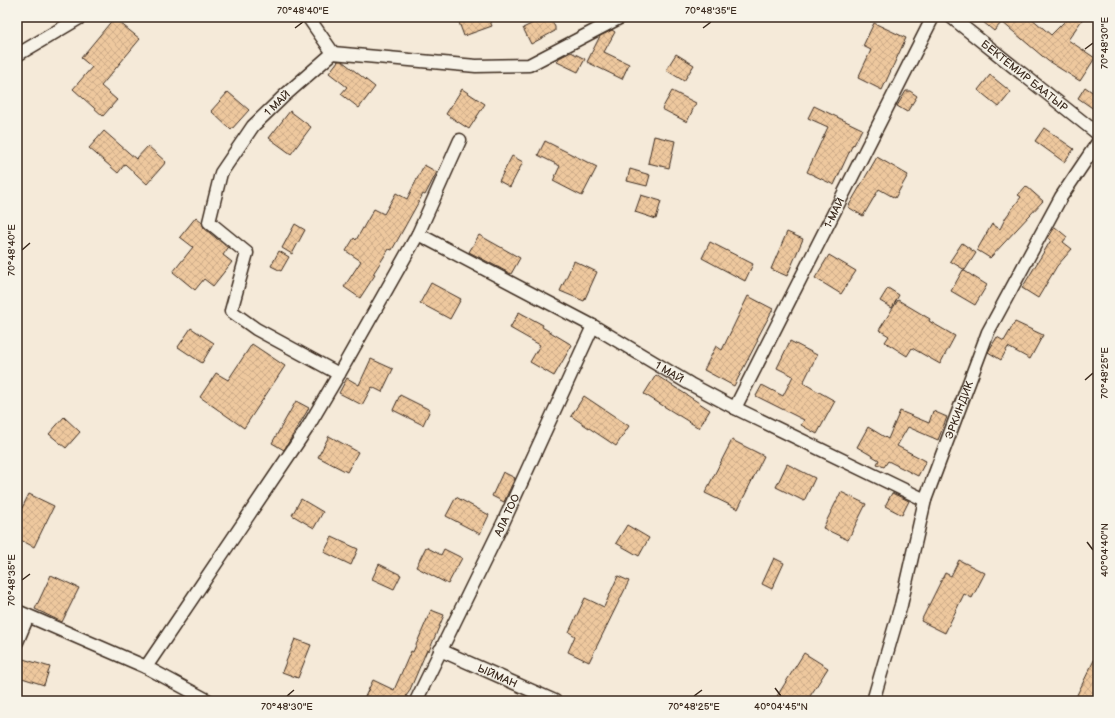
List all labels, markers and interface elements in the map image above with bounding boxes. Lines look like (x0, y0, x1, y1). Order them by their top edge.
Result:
text: 70°48'40"E (277, 5, 329, 17)
text: 70°48'35"E (685, 5, 737, 17)
text: 70°48'30"E (1099, 17, 1111, 69)
street label: БЕКТЕМИР БААТЫР (979, 37, 1070, 114)
street label: 1 МАЙ (261, 87, 293, 118)
street label: 1-МАЙ (821, 195, 847, 230)
text: 70°48'40"E (6, 224, 18, 276)
text: 70°48'25"E (1099, 347, 1111, 399)
street label: 1 МАЙ (653, 358, 686, 385)
street label: ЭРКИНДИК (942, 378, 976, 441)
street label: АЛА ТОО (491, 492, 522, 539)
text: 40°04'40"N (1099, 523, 1111, 577)
text: 70°48'35"E (6, 554, 18, 606)
street label: ЫЙМАН (476, 661, 519, 690)
text: 70°48'30"E (261, 701, 313, 713)
text: 70°48'25"E (668, 701, 720, 713)
text: 40°04'45"N (754, 701, 808, 713)

